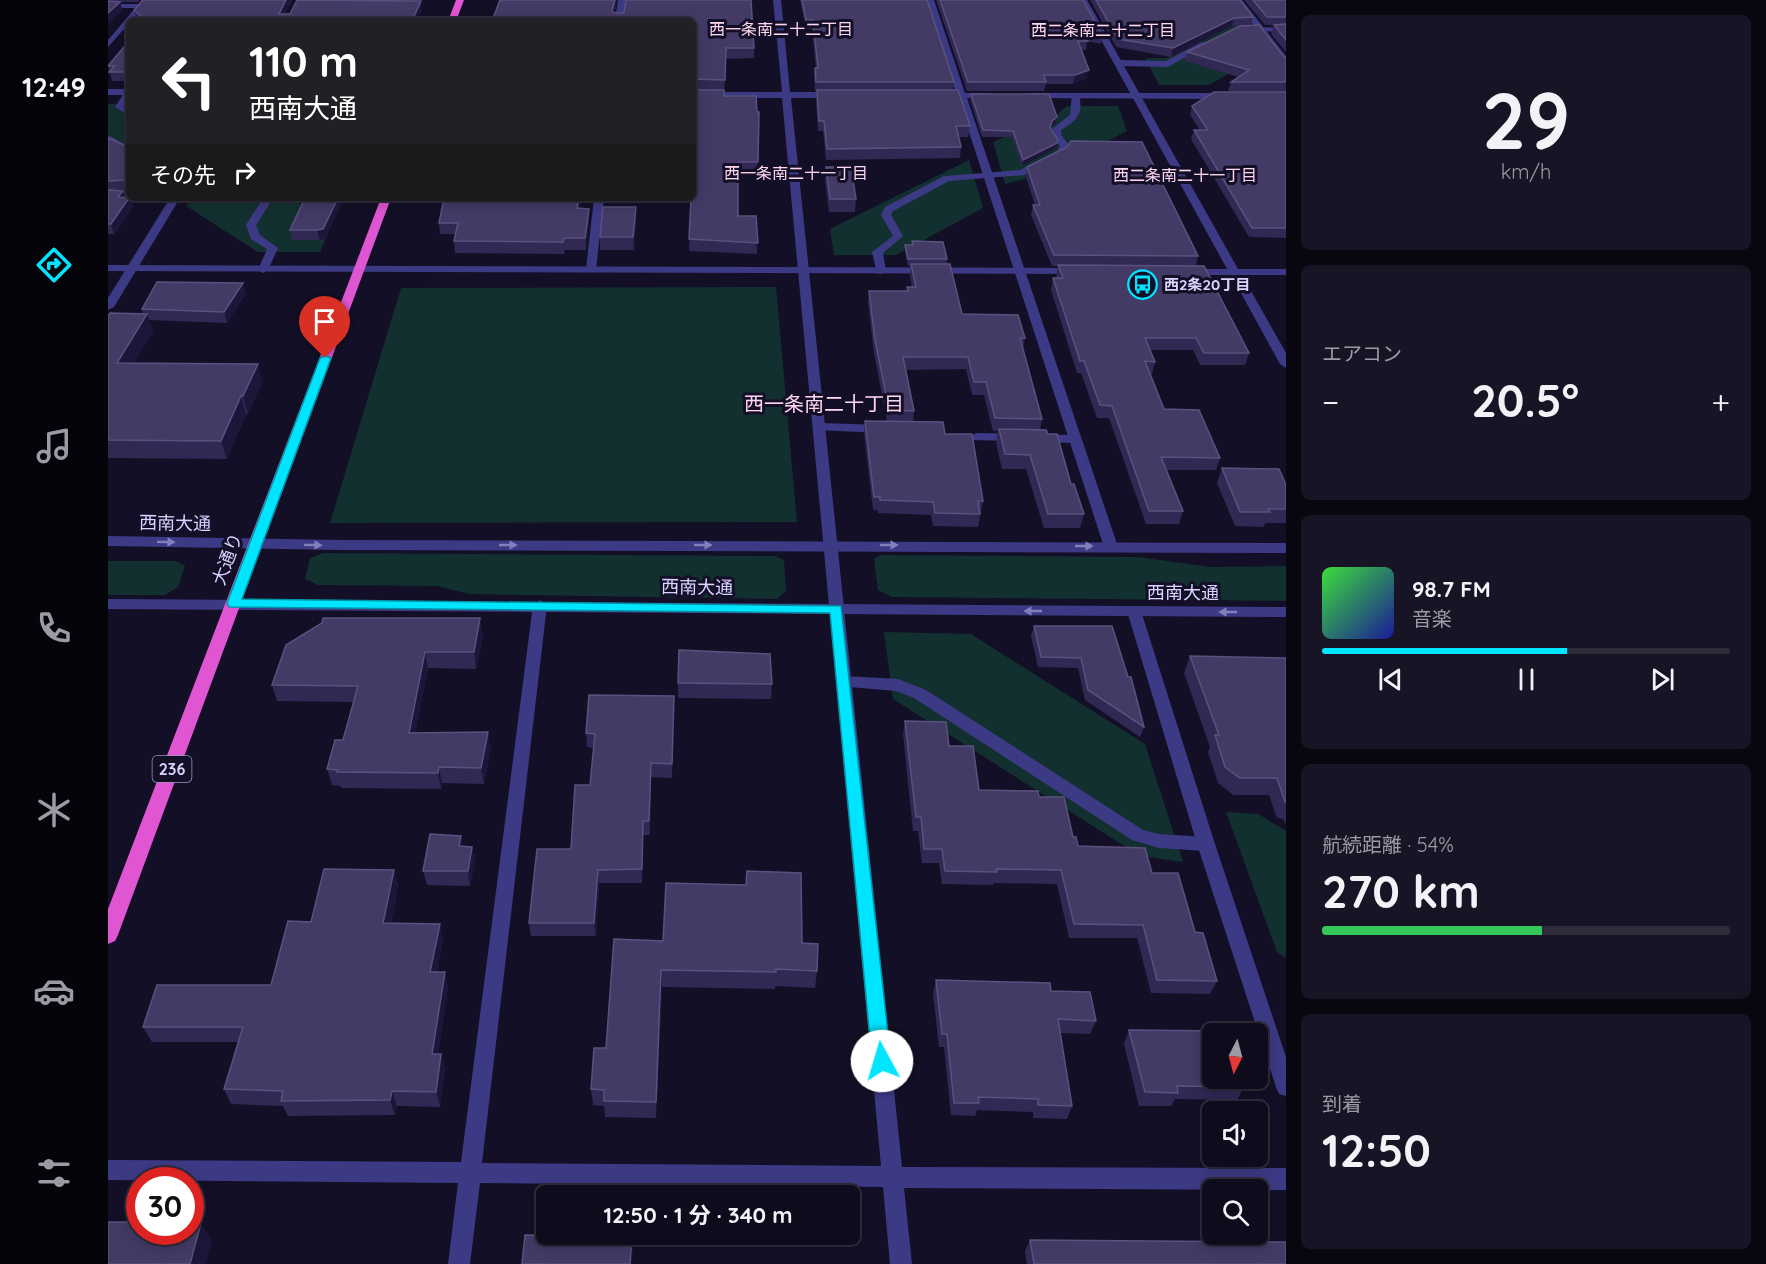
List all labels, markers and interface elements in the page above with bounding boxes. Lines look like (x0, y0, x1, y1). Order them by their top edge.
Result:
district label: 西一条南二十二丁目 (709, 19, 853, 39)
district label: 西二条南二十二丁目 (1031, 20, 1175, 40)
text: 110 m (249, 35, 358, 88)
icon: left (150, 42, 228, 120)
text: 12:49 (22, 70, 86, 104)
text: 29 (1482, 71, 1570, 169)
text: 西南大通 (249, 91, 357, 125)
icon: right (228, 156, 261, 189)
text: km/h (1501, 159, 1551, 184)
text: その先 (150, 161, 216, 189)
district label: 西一条南二十一丁目 (724, 163, 868, 183)
district label: 西二条南二十一丁目 (1113, 165, 1257, 185)
icon: directions (33, 244, 75, 286)
bus stop icon: 西2条20丁目 (1127, 268, 1159, 300)
place label: 西2条20丁目 (1164, 275, 1250, 294)
pin (299, 296, 350, 358)
icon: arrive (308, 305, 341, 338)
text: エアコン (1322, 341, 1402, 366)
text: 20.5° (1471, 372, 1579, 428)
text: − (1322, 381, 1339, 422)
text: + (1711, 381, 1730, 422)
district label: 西一条南二十丁目 (744, 391, 904, 416)
icon: music (33, 425, 75, 467)
street label: 西南大通 (139, 511, 211, 535)
street label: 大通り (207, 530, 247, 588)
one-way arrow (157, 537, 176, 547)
one-way arrow (304, 540, 323, 550)
one-way arrow (499, 540, 518, 550)
one-way arrow (694, 540, 713, 550)
one-way arrow (880, 540, 899, 550)
one-way arrow (1075, 542, 1094, 551)
street label: 西南大通 (661, 575, 733, 599)
text: 98.7 FM (1412, 575, 1491, 603)
street label: 西南大通 (1147, 581, 1219, 604)
one-way arrow (1023, 606, 1042, 616)
text: 音楽 (1412, 606, 1452, 631)
icon: phone (33, 607, 75, 649)
one-way arrow (1218, 607, 1237, 617)
icon: previous (1374, 663, 1407, 696)
icon: pause (1510, 663, 1543, 696)
icon: next (1646, 663, 1679, 696)
road number: 236 (152, 756, 192, 782)
icon: climate (33, 789, 75, 831)
text: 航続距離 · 54% (1322, 832, 1454, 857)
text: 270 km (1322, 863, 1480, 919)
icon: car (33, 970, 75, 1012)
north arrow (1202, 1023, 1268, 1089)
map controls (1202, 1023, 1268, 1245)
position arrow (850, 1029, 914, 1093)
text: 到着 (1322, 1091, 1362, 1116)
button: sound (1202, 1101, 1268, 1167)
text: 12:50 (1322, 1122, 1431, 1178)
icon: filters (33, 1152, 75, 1194)
speed limit sign: 30 (126, 1167, 204, 1245)
button: search (1202, 1179, 1268, 1245)
text: 12:50 · 1 分 · 340 m (603, 1201, 793, 1229)

